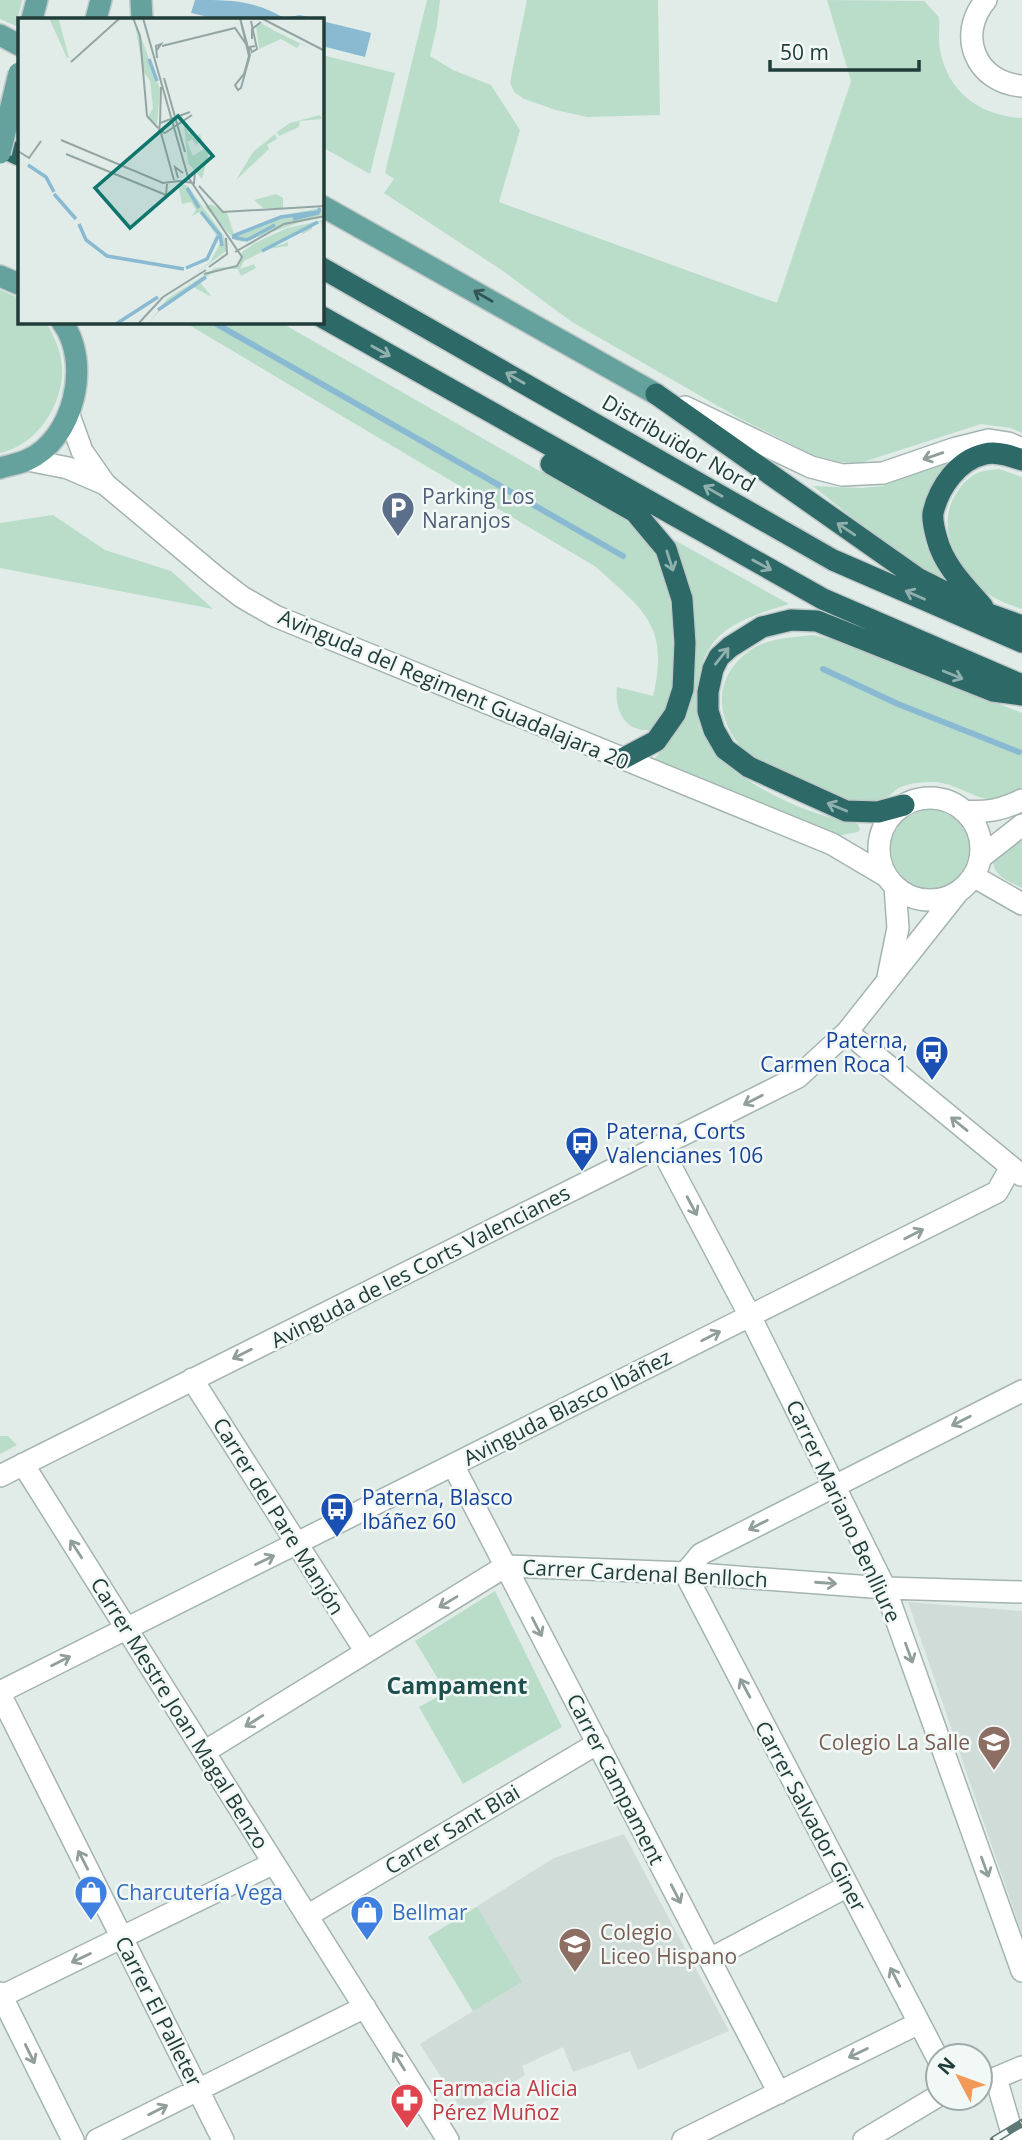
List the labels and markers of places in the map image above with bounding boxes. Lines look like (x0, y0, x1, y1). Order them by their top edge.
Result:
place label: Parking Los Naranjos (422, 482, 535, 534)
parking icon: Parking Los Naranjos (379, 489, 417, 538)
place label: Paterna, Carmen Roca 1 (760, 1026, 908, 1078)
bus stop icon: Paterna, Carmen Roca 1 (913, 1033, 951, 1082)
place label: Paterna, Corts Valencianes 106 (606, 1117, 763, 1169)
bus stop icon: Paterna, Corts Valencianes 106 (563, 1124, 601, 1173)
place label: Paterna, Blasco Ibáñez 60 (362, 1483, 513, 1535)
bus stop icon: Paterna, Blasco Ibáñez 60 (318, 1490, 356, 1539)
school or university icon: Colegio La Salle (975, 1723, 1013, 1772)
place label: Colegio La Salle (819, 1728, 970, 1756)
shop icon: Charcutería Vega (72, 1873, 110, 1922)
place label: Charcutería Vega (116, 1878, 283, 1906)
shop icon: Bellmar (348, 1893, 386, 1942)
place label: Bellmar (392, 1898, 468, 1926)
place label: Colegio Liceo Hispano (600, 1918, 737, 1970)
school or university icon: Colegio Liceo Hispano (556, 1925, 594, 1974)
place label: Farmacia Alicia Pérez Muñoz (432, 2074, 578, 2126)
pharmacy icon: Farmacia Alicia Pérez Muñoz (388, 2081, 426, 2130)

